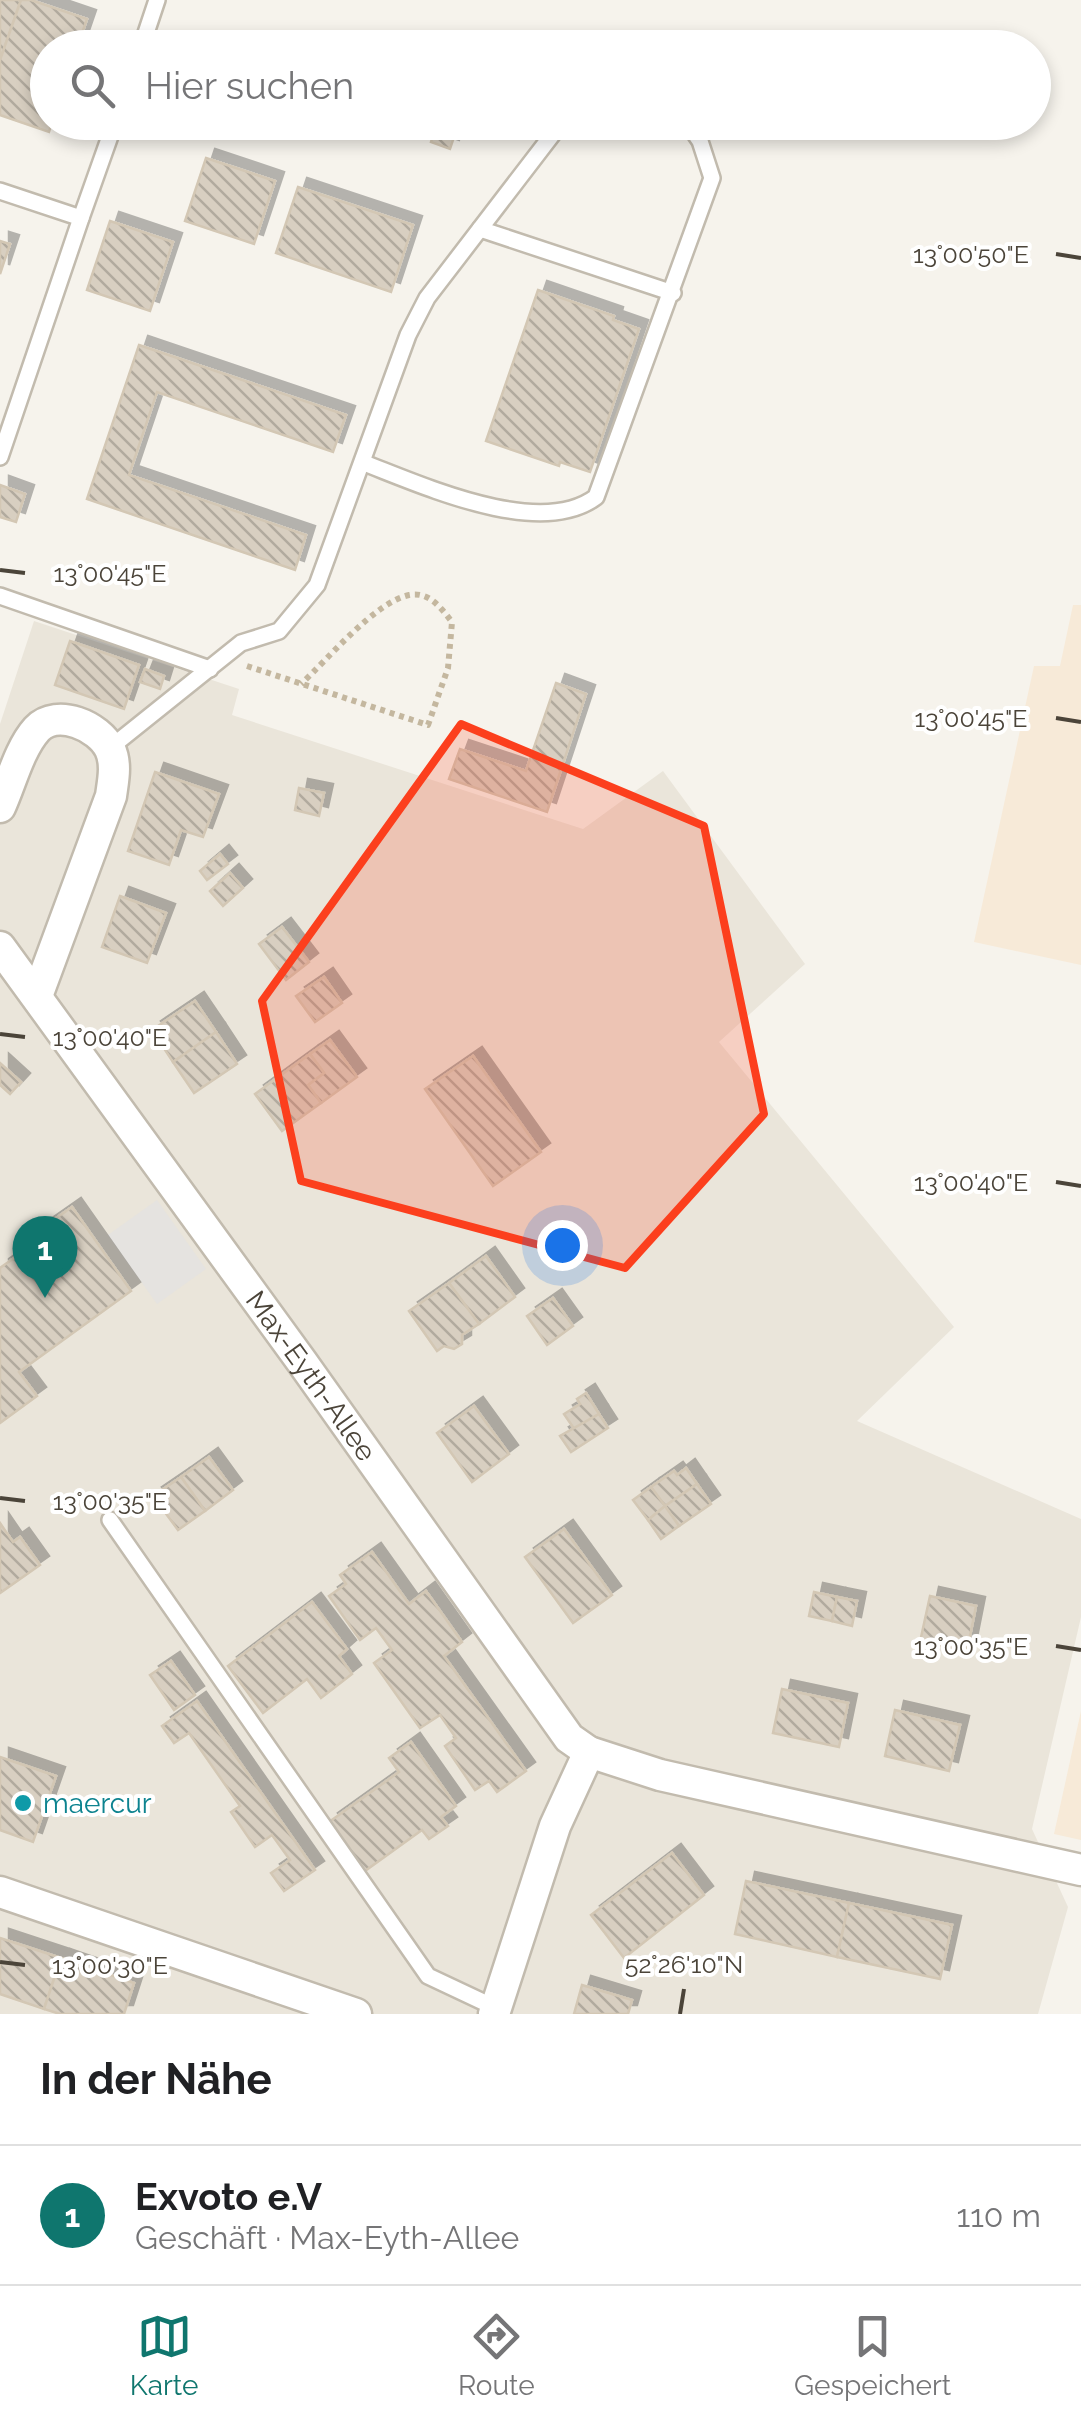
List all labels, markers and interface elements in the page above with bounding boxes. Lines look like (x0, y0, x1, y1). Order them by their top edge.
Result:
search box (30, 30, 1051, 140)
icon: search (65, 58, 120, 113)
text: Hier suchen (145, 63, 354, 108)
text: 13°00'50"E (913, 239, 1029, 269)
text: 13°00'45"E (54, 558, 166, 588)
text: 13°00'45"E (915, 703, 1027, 733)
text: 13°00'40"E (53, 1022, 167, 1052)
text: 13°00'40"E (914, 1167, 1028, 1197)
pin: 1 (12, 1216, 78, 1298)
your location (537, 1220, 588, 1271)
street label: Max-Eyth-Allee (239, 1284, 383, 1467)
text: 13°00'35"E (53, 1486, 167, 1516)
text: 13°00'35"E (914, 1631, 1028, 1661)
place label: maercur (43, 1787, 152, 1820)
marker: maercur (12, 1792, 34, 1814)
text: 52°26'10"N (625, 1949, 743, 1979)
text: 13°00'30"E (52, 1950, 168, 1980)
text: In der Nähe (40, 2055, 272, 2104)
text: Exvoto e.V (135, 2174, 322, 2219)
text: 1 (65, 2197, 80, 2234)
text: 110 m (956, 2197, 1041, 2234)
text: Geschäft · Max-Eyth-Allee (135, 2219, 519, 2256)
tab: Karte (130, 2309, 198, 2402)
tab: Route (458, 2309, 535, 2402)
tab: Gespeichert (794, 2309, 951, 2402)

